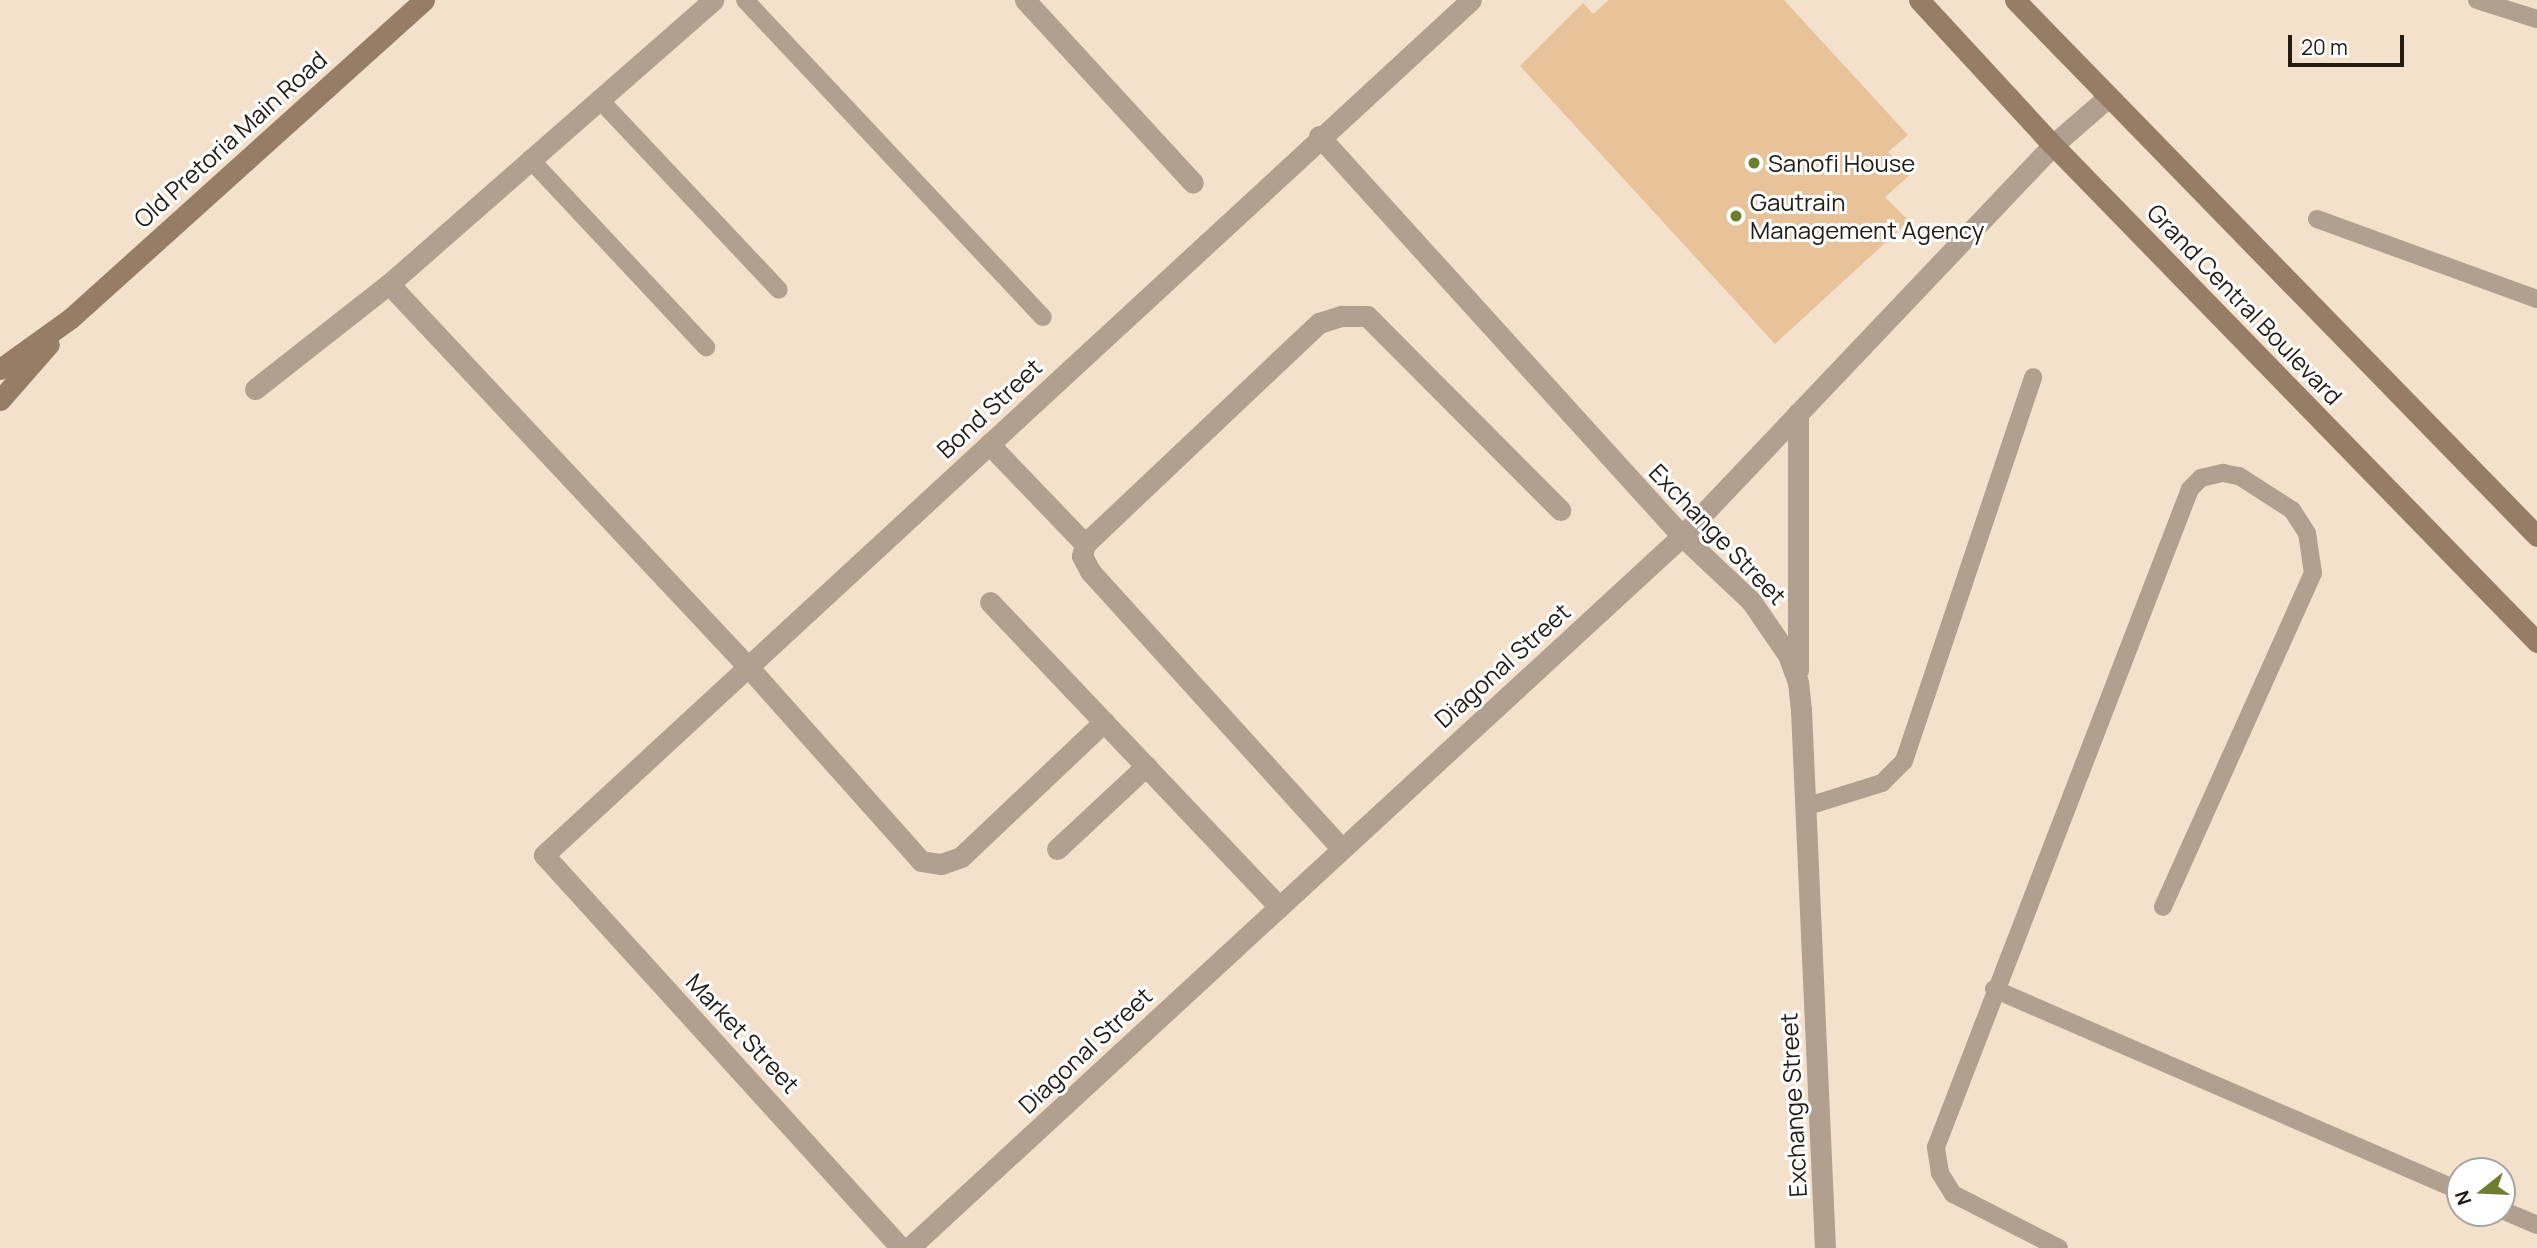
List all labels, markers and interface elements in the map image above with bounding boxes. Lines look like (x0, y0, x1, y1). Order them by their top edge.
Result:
scale bar (2292, 21, 2408, 65)
text: 20 m (2301, 33, 2348, 61)
street label: Old Pretoria Main Road (128, 45, 332, 233)
place label: Sanofi House (1768, 149, 1915, 177)
marker: Sanofi House (1746, 155, 1762, 171)
place label: Gautrain Management Agency (1750, 188, 1984, 244)
street label: Grand Central Boulevard (2142, 198, 2348, 410)
marker: Gautrain Management Agency (1728, 208, 1744, 224)
street label: Bond Street (931, 352, 1047, 464)
street label: Exchange Street (1644, 458, 1792, 610)
street label: Diagonal Street (1428, 597, 1576, 733)
street label: Market Street (680, 967, 806, 1099)
street label: Diagonal Street (1012, 981, 1158, 1119)
street label: Exchange Street (1774, 1012, 1812, 1198)
north arrow (2446, 1157, 2516, 1227)
text: N (2448, 1187, 2477, 1208)

